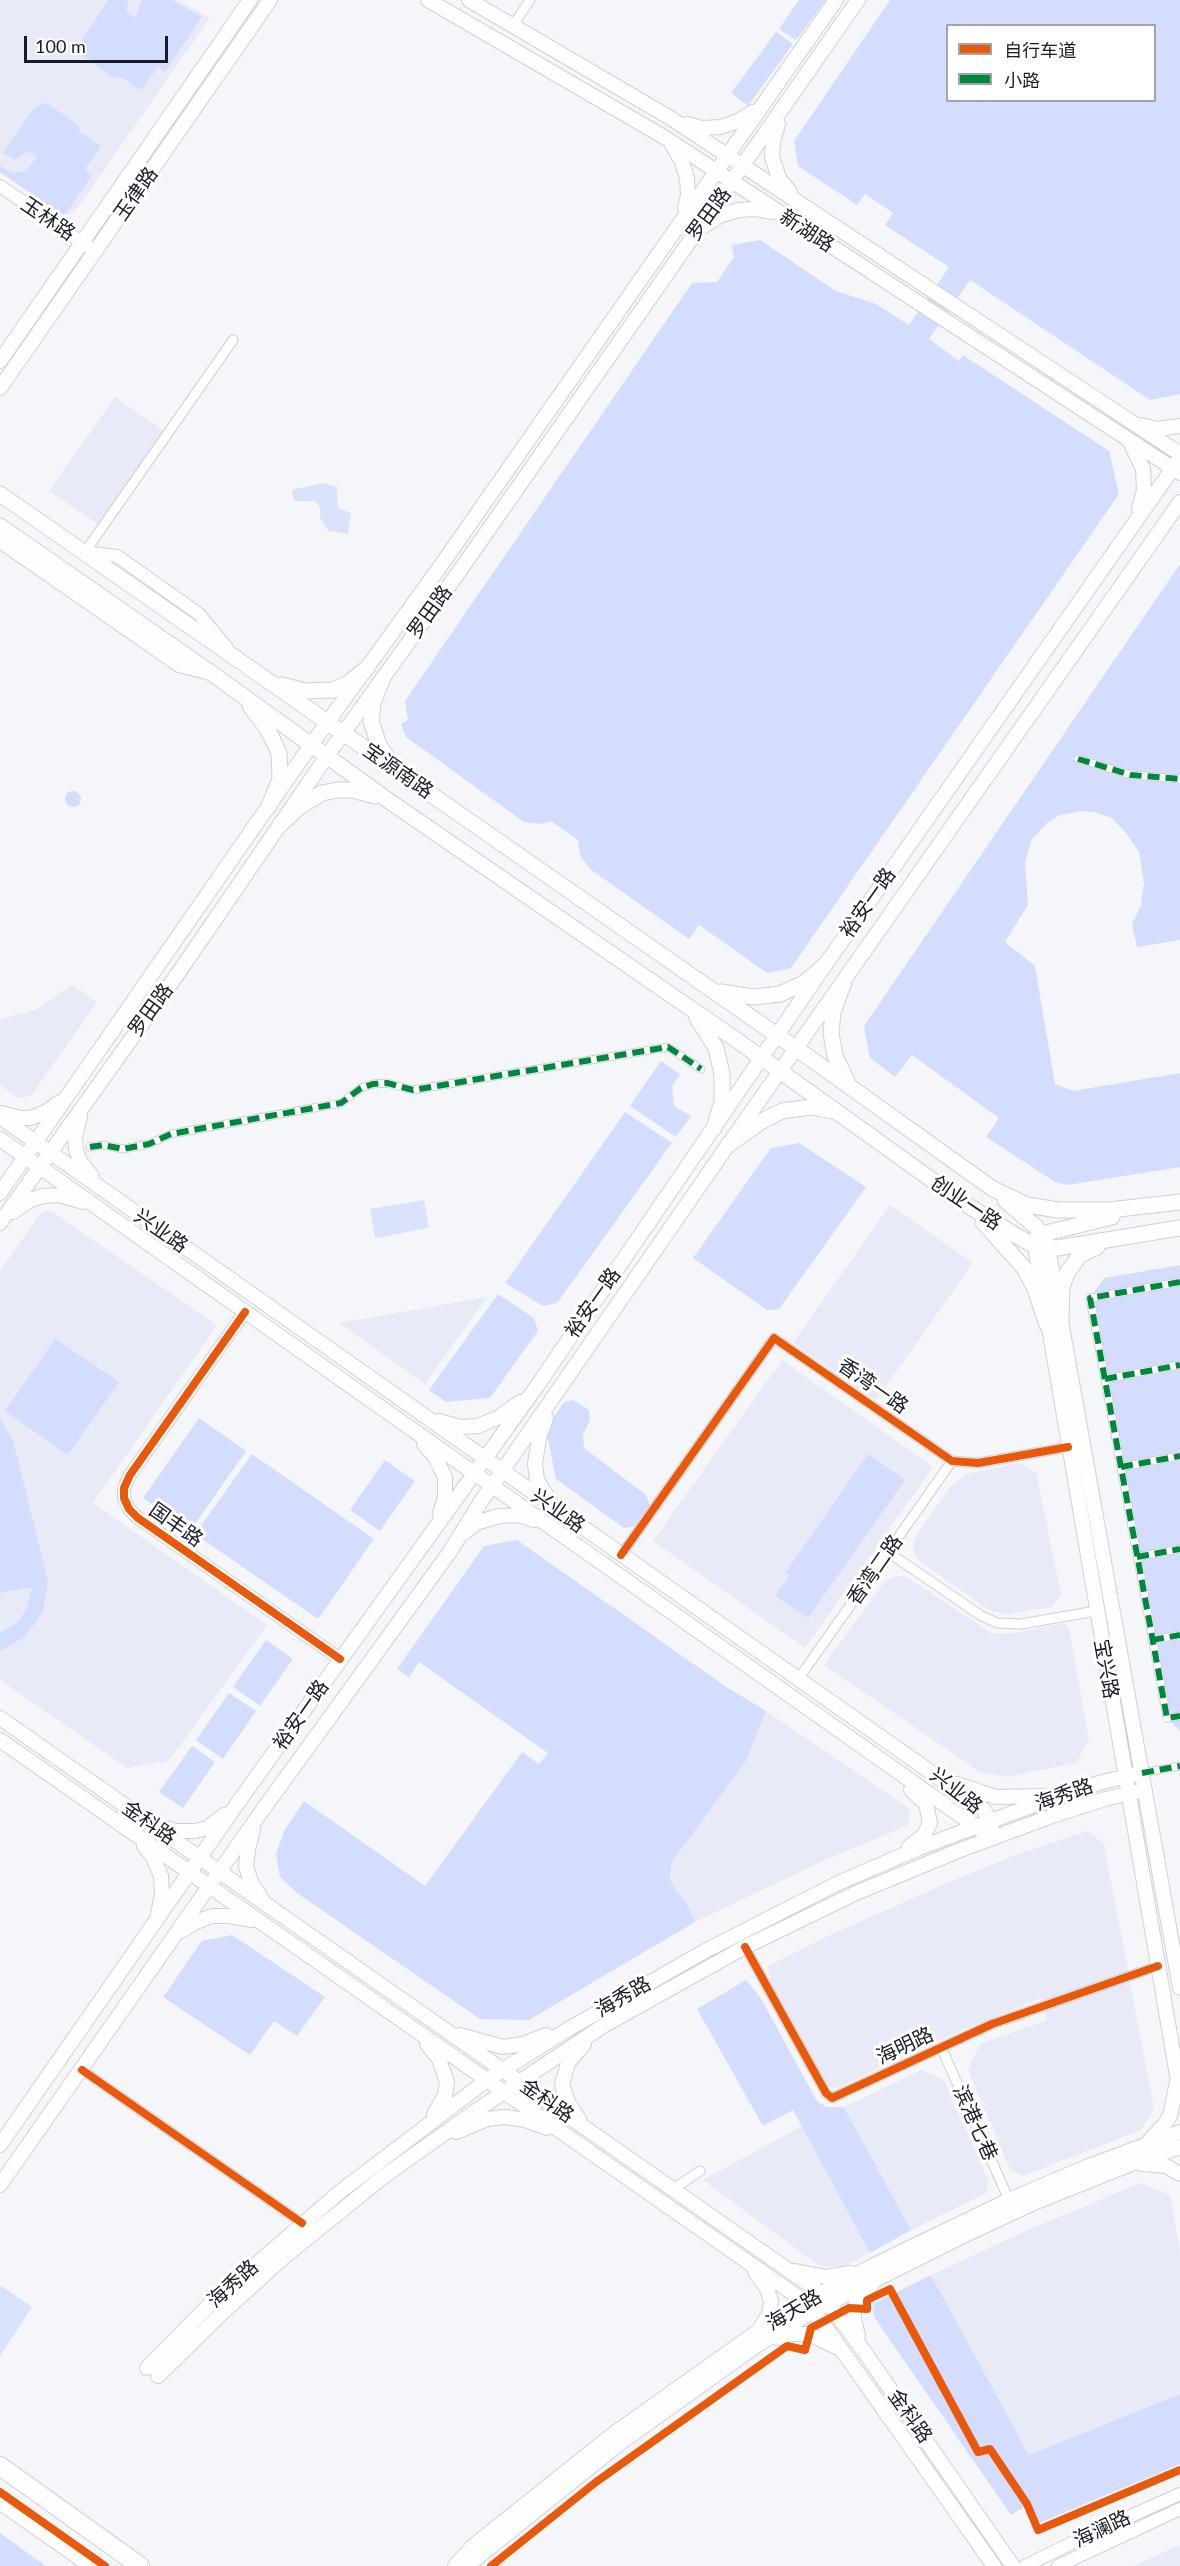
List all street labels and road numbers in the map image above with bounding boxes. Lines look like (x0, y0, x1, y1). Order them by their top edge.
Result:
street label: 玉律路 (109, 163, 163, 225)
street label: 罗田路 (682, 183, 736, 245)
street label: 玉林路 (16, 192, 80, 246)
street label: 新湖路 (775, 205, 839, 257)
street label: 罗田路 (403, 581, 457, 643)
street label: 宝源南路 (358, 738, 438, 804)
street label: 裕安一路 (835, 863, 901, 943)
street label: 罗田路 (124, 979, 178, 1041)
street label: 创业一路 (926, 1171, 1006, 1235)
street label: 兴业路 (130, 1204, 192, 1258)
street label: 裕安一路 (560, 1263, 626, 1343)
street label: 香湾一路 (833, 1353, 913, 1419)
street label: 兴业路 (527, 1484, 589, 1538)
street label: 国丰路 (145, 1498, 207, 1552)
street label: 香湾二路 (842, 1530, 908, 1610)
street label: 宝兴路 (1089, 1637, 1123, 1701)
street label: 裕安一路 (268, 1675, 334, 1755)
street label: 兴业路 (925, 1763, 987, 1819)
street label: 海秀路 (1032, 1774, 1096, 1816)
street label: 金科路 (118, 1796, 180, 1850)
street label: 海秀路 (591, 1972, 655, 2022)
street label: 海明路 (873, 2022, 937, 2070)
street label: 金科路 (516, 2074, 578, 2128)
street label: 滨港七巷 (948, 2082, 1002, 2164)
street label: 海秀路 (203, 2255, 263, 2313)
street label: 海天路 (762, 2284, 826, 2336)
street label: 金科路 (883, 2385, 937, 2447)
street label: 海澜路 (1070, 2505, 1134, 2553)

